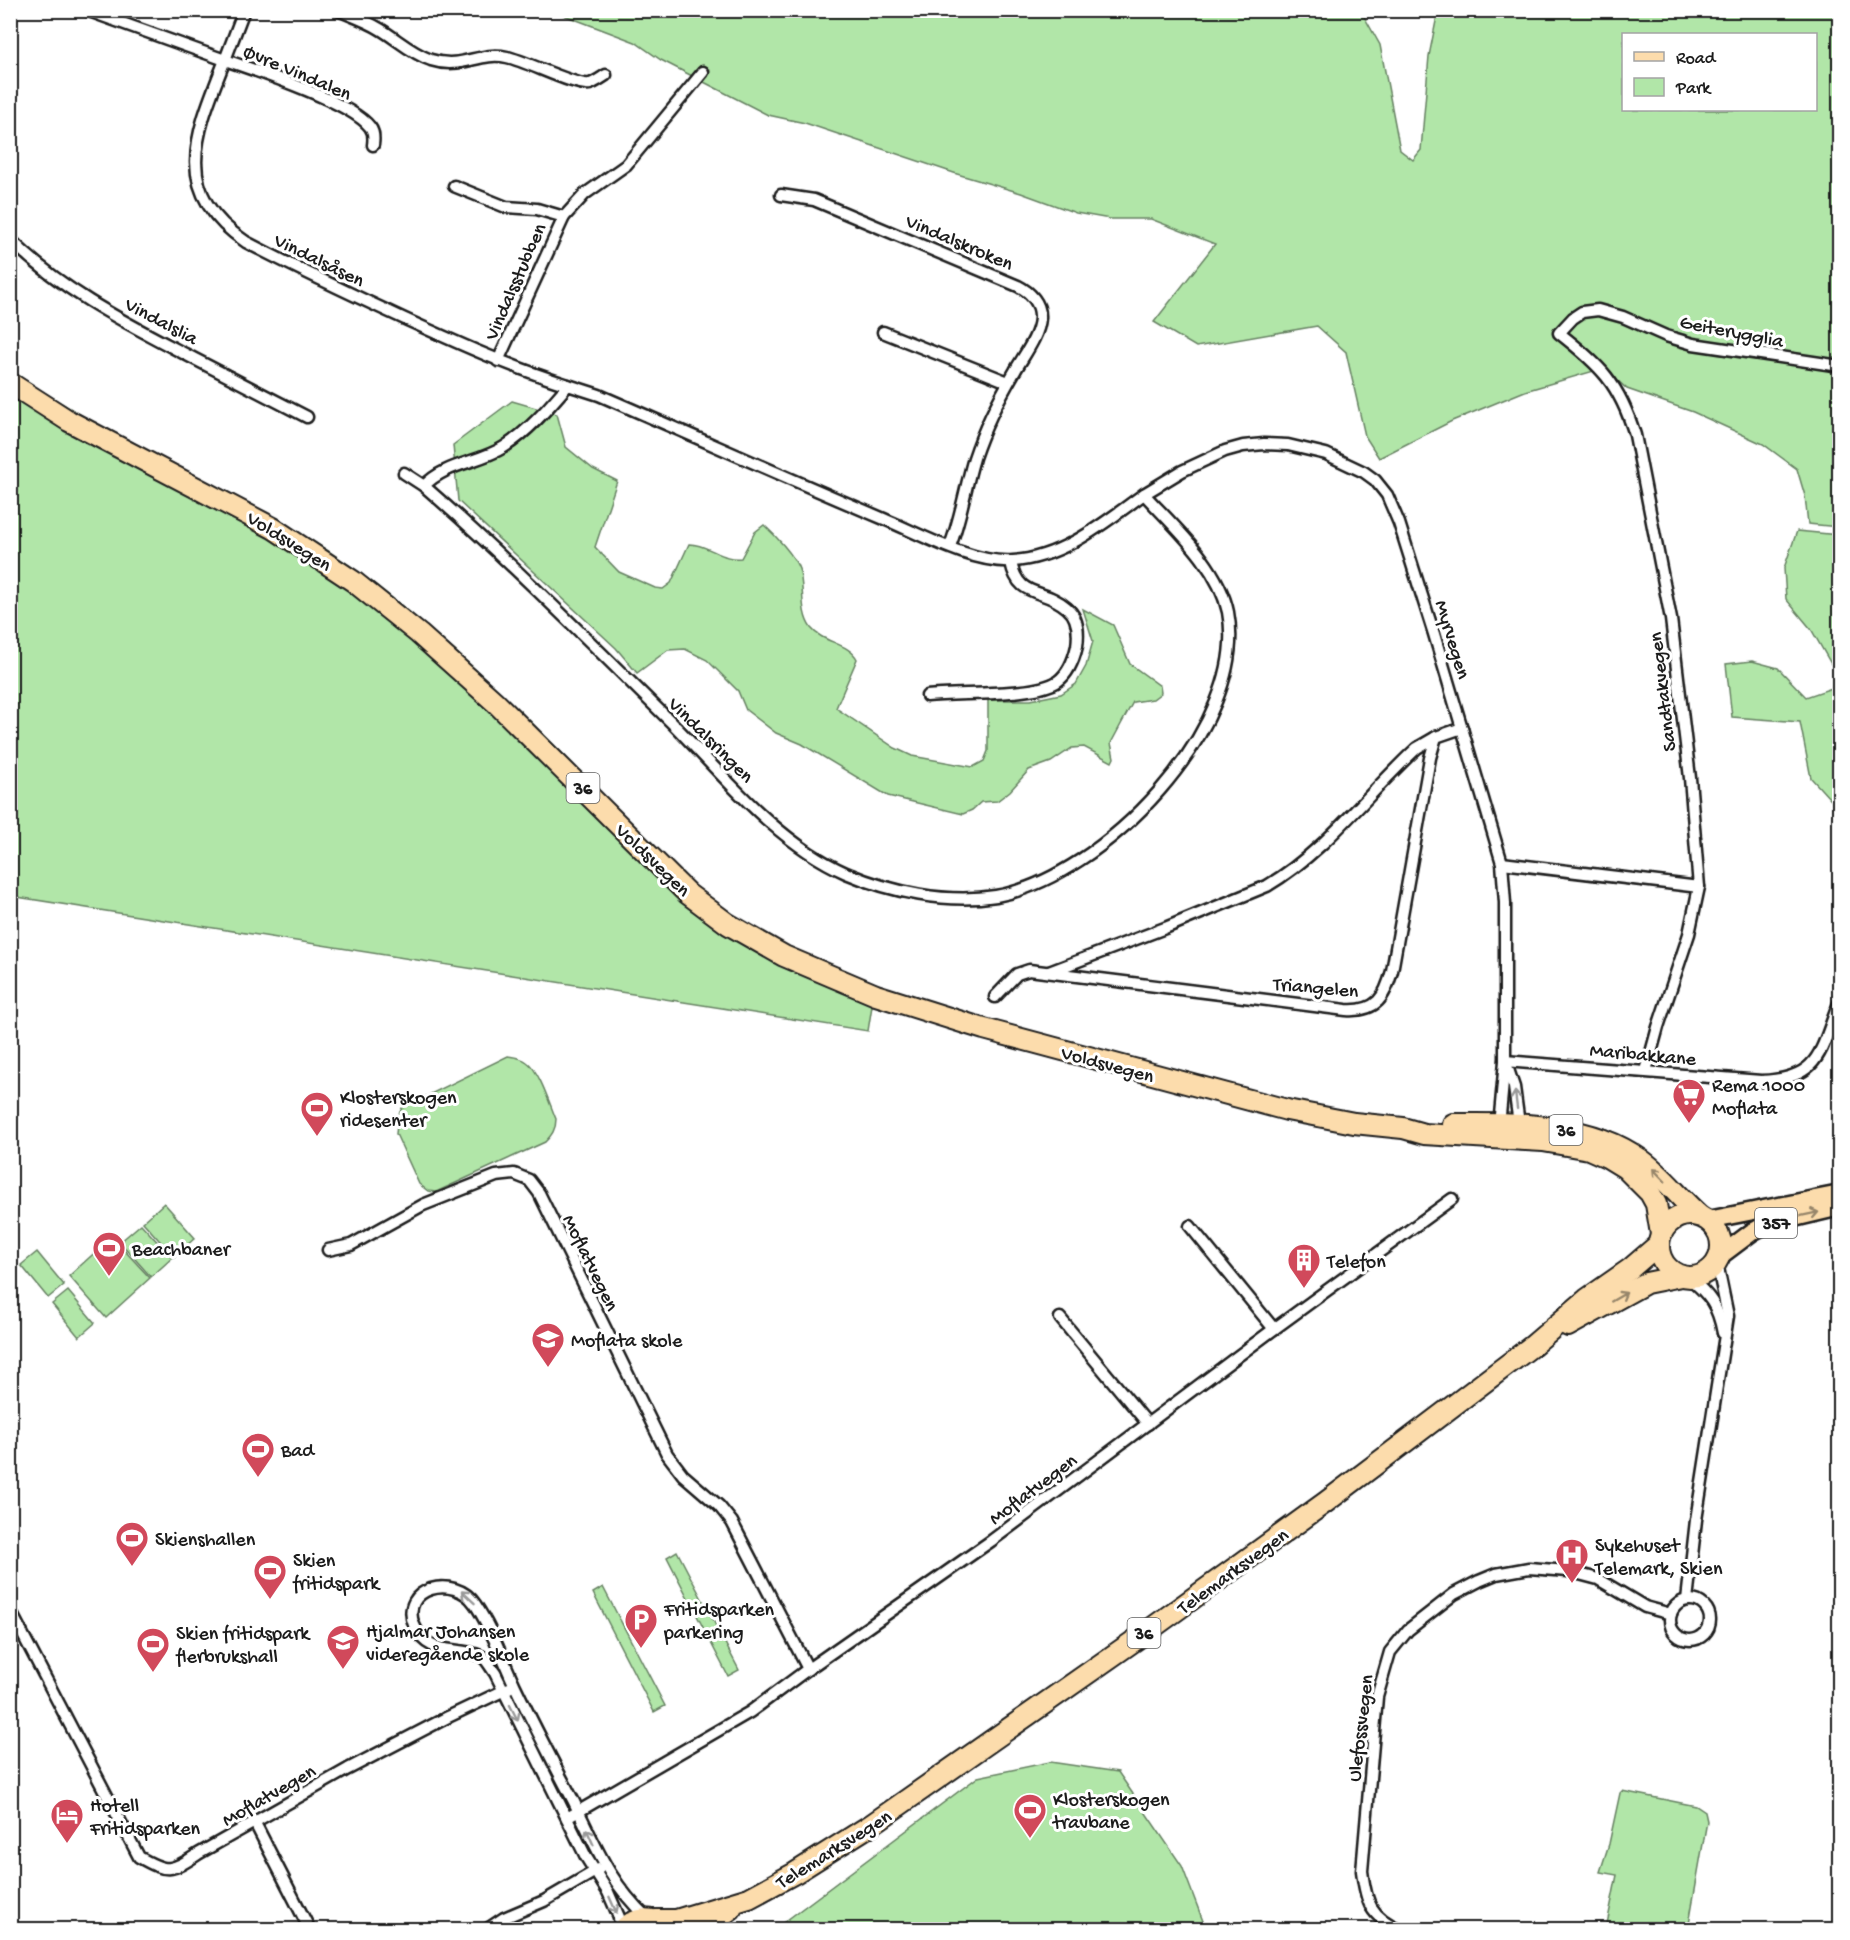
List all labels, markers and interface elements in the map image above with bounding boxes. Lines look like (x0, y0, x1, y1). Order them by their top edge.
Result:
legend (1622, 33, 1817, 111)
street label: Øvre Vindalen (239, 41, 355, 107)
text: Road (1676, 49, 1717, 70)
text: Park (1675, 79, 1712, 100)
street label: Vindalskroken (900, 211, 1016, 277)
street label: Vindalsstubben (481, 220, 553, 345)
street label: Vindalsåsen (269, 229, 368, 294)
street label: Vindalslia (119, 294, 202, 352)
street label: Geiterygglia (1677, 312, 1786, 355)
street label: Voldsvegen (241, 507, 335, 578)
street label: Myrvegen (1428, 598, 1474, 683)
street label: Sandtakvegen (1646, 630, 1683, 753)
street label: Vindalsringen (661, 693, 757, 789)
road number: 36 (566, 773, 600, 803)
street label: Voldsvegen (609, 819, 694, 903)
street label: Triangelen (1271, 974, 1360, 1005)
street label: Maribakkane (1588, 1040, 1698, 1073)
street label: Voldsvegen (1057, 1043, 1157, 1090)
place label: Rema 1000 Moflata (1712, 1076, 1805, 1122)
supermarket icon: Rema 1000 Moflata (1671, 1077, 1707, 1124)
place label: Klosterskogen ridesenter (340, 1088, 457, 1134)
sports icon: Klosterskogen ridesenter (299, 1090, 335, 1137)
one-way arrow (1510, 1091, 1521, 1111)
road number: 36 (1550, 1115, 1582, 1145)
one-way arrow (1651, 1168, 1666, 1183)
one-way arrow (1800, 1207, 1819, 1219)
road number: 357 (1755, 1208, 1797, 1238)
street label: Moflatvegen (556, 1212, 622, 1316)
sports icon: Beachbaner (91, 1230, 127, 1277)
place label: Beachbaner (131, 1240, 232, 1263)
building icon: Telefon (1286, 1242, 1322, 1289)
place label: Telefon (1326, 1252, 1386, 1275)
one-way arrow (1610, 1290, 1627, 1302)
school or university icon: Moflata skole (530, 1321, 566, 1368)
place label: Moflata skole (571, 1331, 683, 1354)
sports icon: Bad (240, 1431, 276, 1478)
place label: Bad (280, 1441, 316, 1464)
street label: Moflatvegen (986, 1450, 1083, 1531)
sports icon: Skienshallen (114, 1520, 150, 1567)
street label: Telemarksvegen (1173, 1525, 1295, 1621)
place label: Skienshallen (155, 1530, 256, 1553)
place label: Sykehuset Telemark, Skien (1594, 1536, 1723, 1582)
hospital icon: Sykehuset Telemark, Skien (1554, 1537, 1590, 1584)
place label: Skien fritidspark (292, 1551, 381, 1597)
sports icon: Skien fritidspark (252, 1553, 288, 1600)
one-way arrow (460, 1590, 475, 1604)
place label: Fritidsparken parkering (663, 1600, 775, 1646)
parking icon: Fritidsparken parkering (623, 1602, 659, 1649)
road number: 36 (1128, 1618, 1160, 1648)
place label: Hjalmar Johansen videregående skole (366, 1622, 530, 1668)
school or university icon: Hjalmar Johansen videregående skole (325, 1623, 361, 1670)
place label: Skien fritidspark flerbrukshall (175, 1624, 311, 1670)
sports icon: Skien fritidspark flerbrukshall (135, 1626, 171, 1673)
street label: Ulefossvegen (1344, 1673, 1381, 1783)
one-way arrow (509, 1704, 520, 1722)
street label: Moflatvegen (219, 1761, 321, 1833)
place label: Klosterskogen travbane (1051, 1790, 1170, 1836)
sports icon: Klosterskogen travbane (1012, 1792, 1048, 1839)
place label: Hotell Fritidsparken (89, 1796, 201, 1842)
hotel icon: Hotell Fritidsparken (49, 1797, 85, 1844)
street label: Telemarksvegen (772, 1806, 897, 1896)
one-way arrow (584, 1828, 595, 1847)
one-way arrow (608, 1895, 620, 1913)

